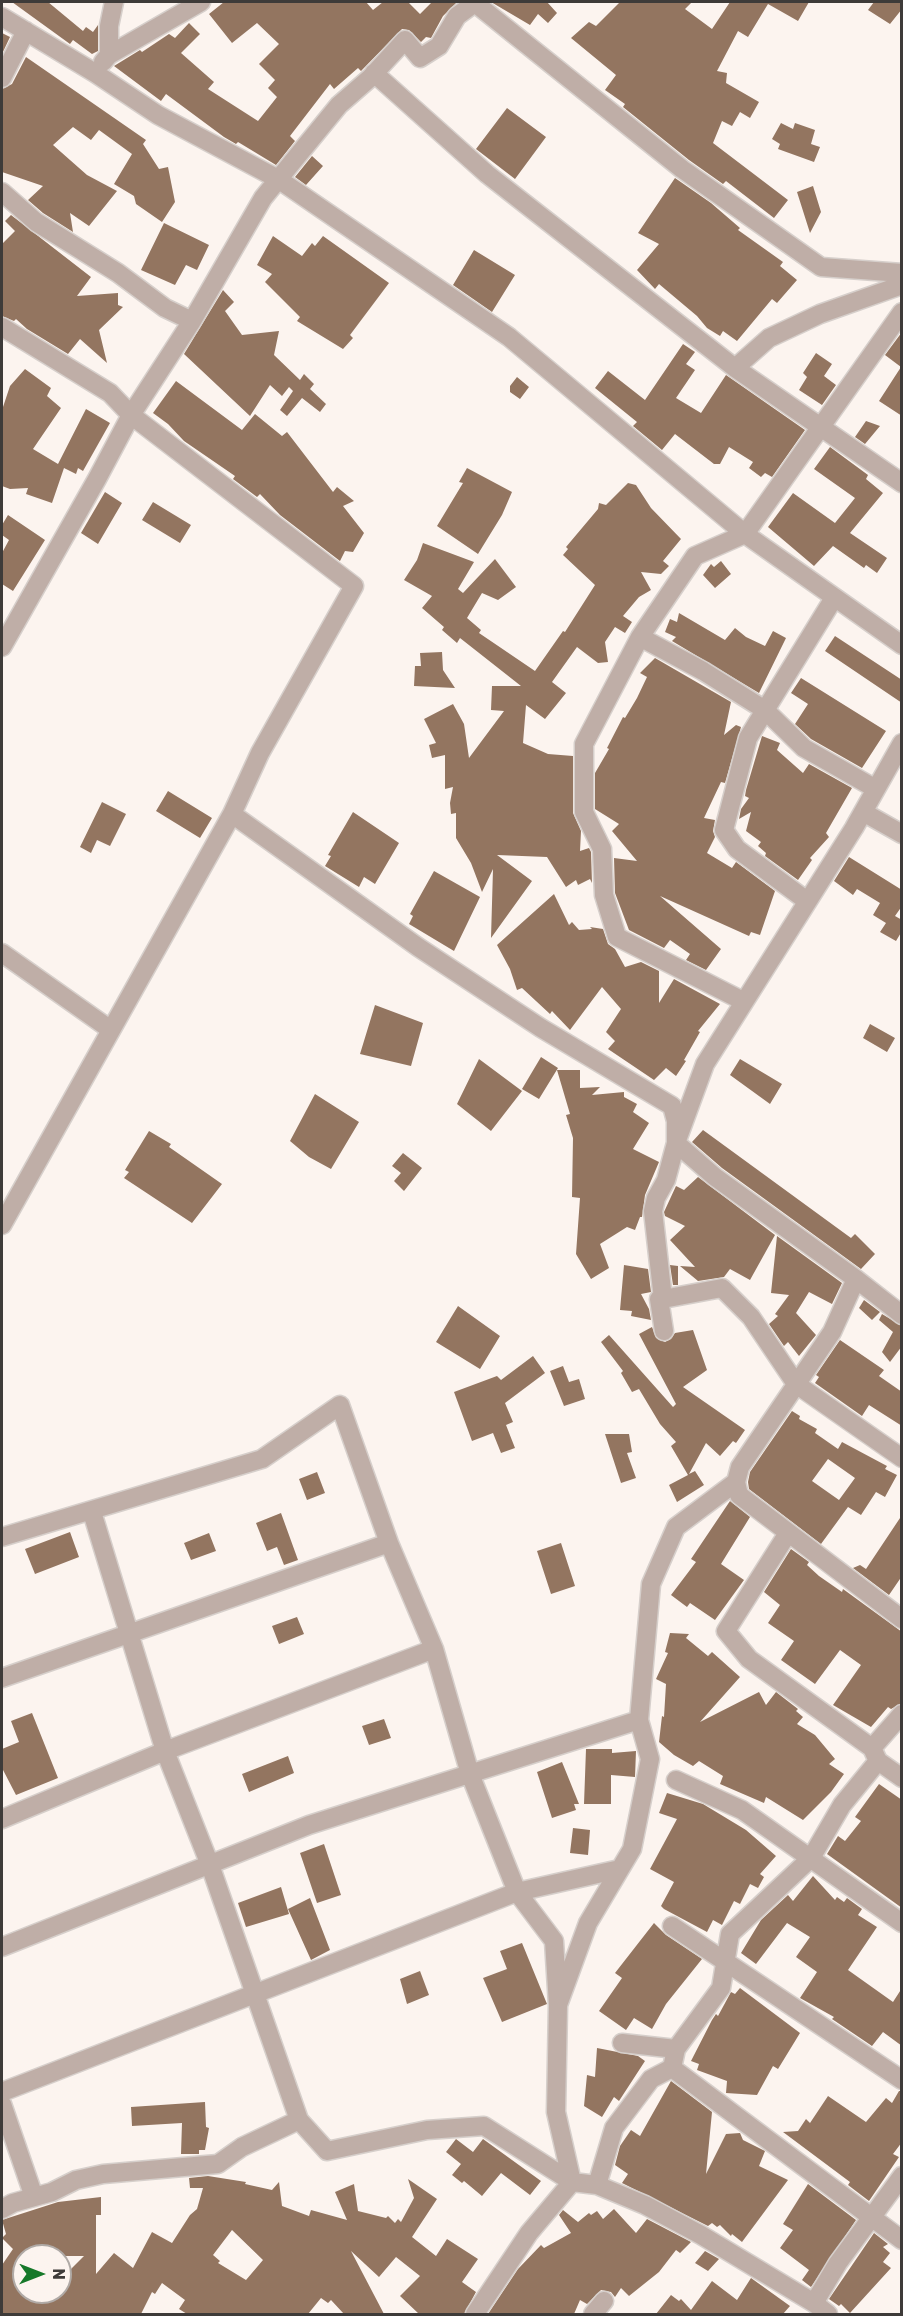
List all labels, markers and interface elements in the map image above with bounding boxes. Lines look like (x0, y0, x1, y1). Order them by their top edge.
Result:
north arrow (12, 2244, 72, 2304)
text: N (49, 2268, 68, 2280)

